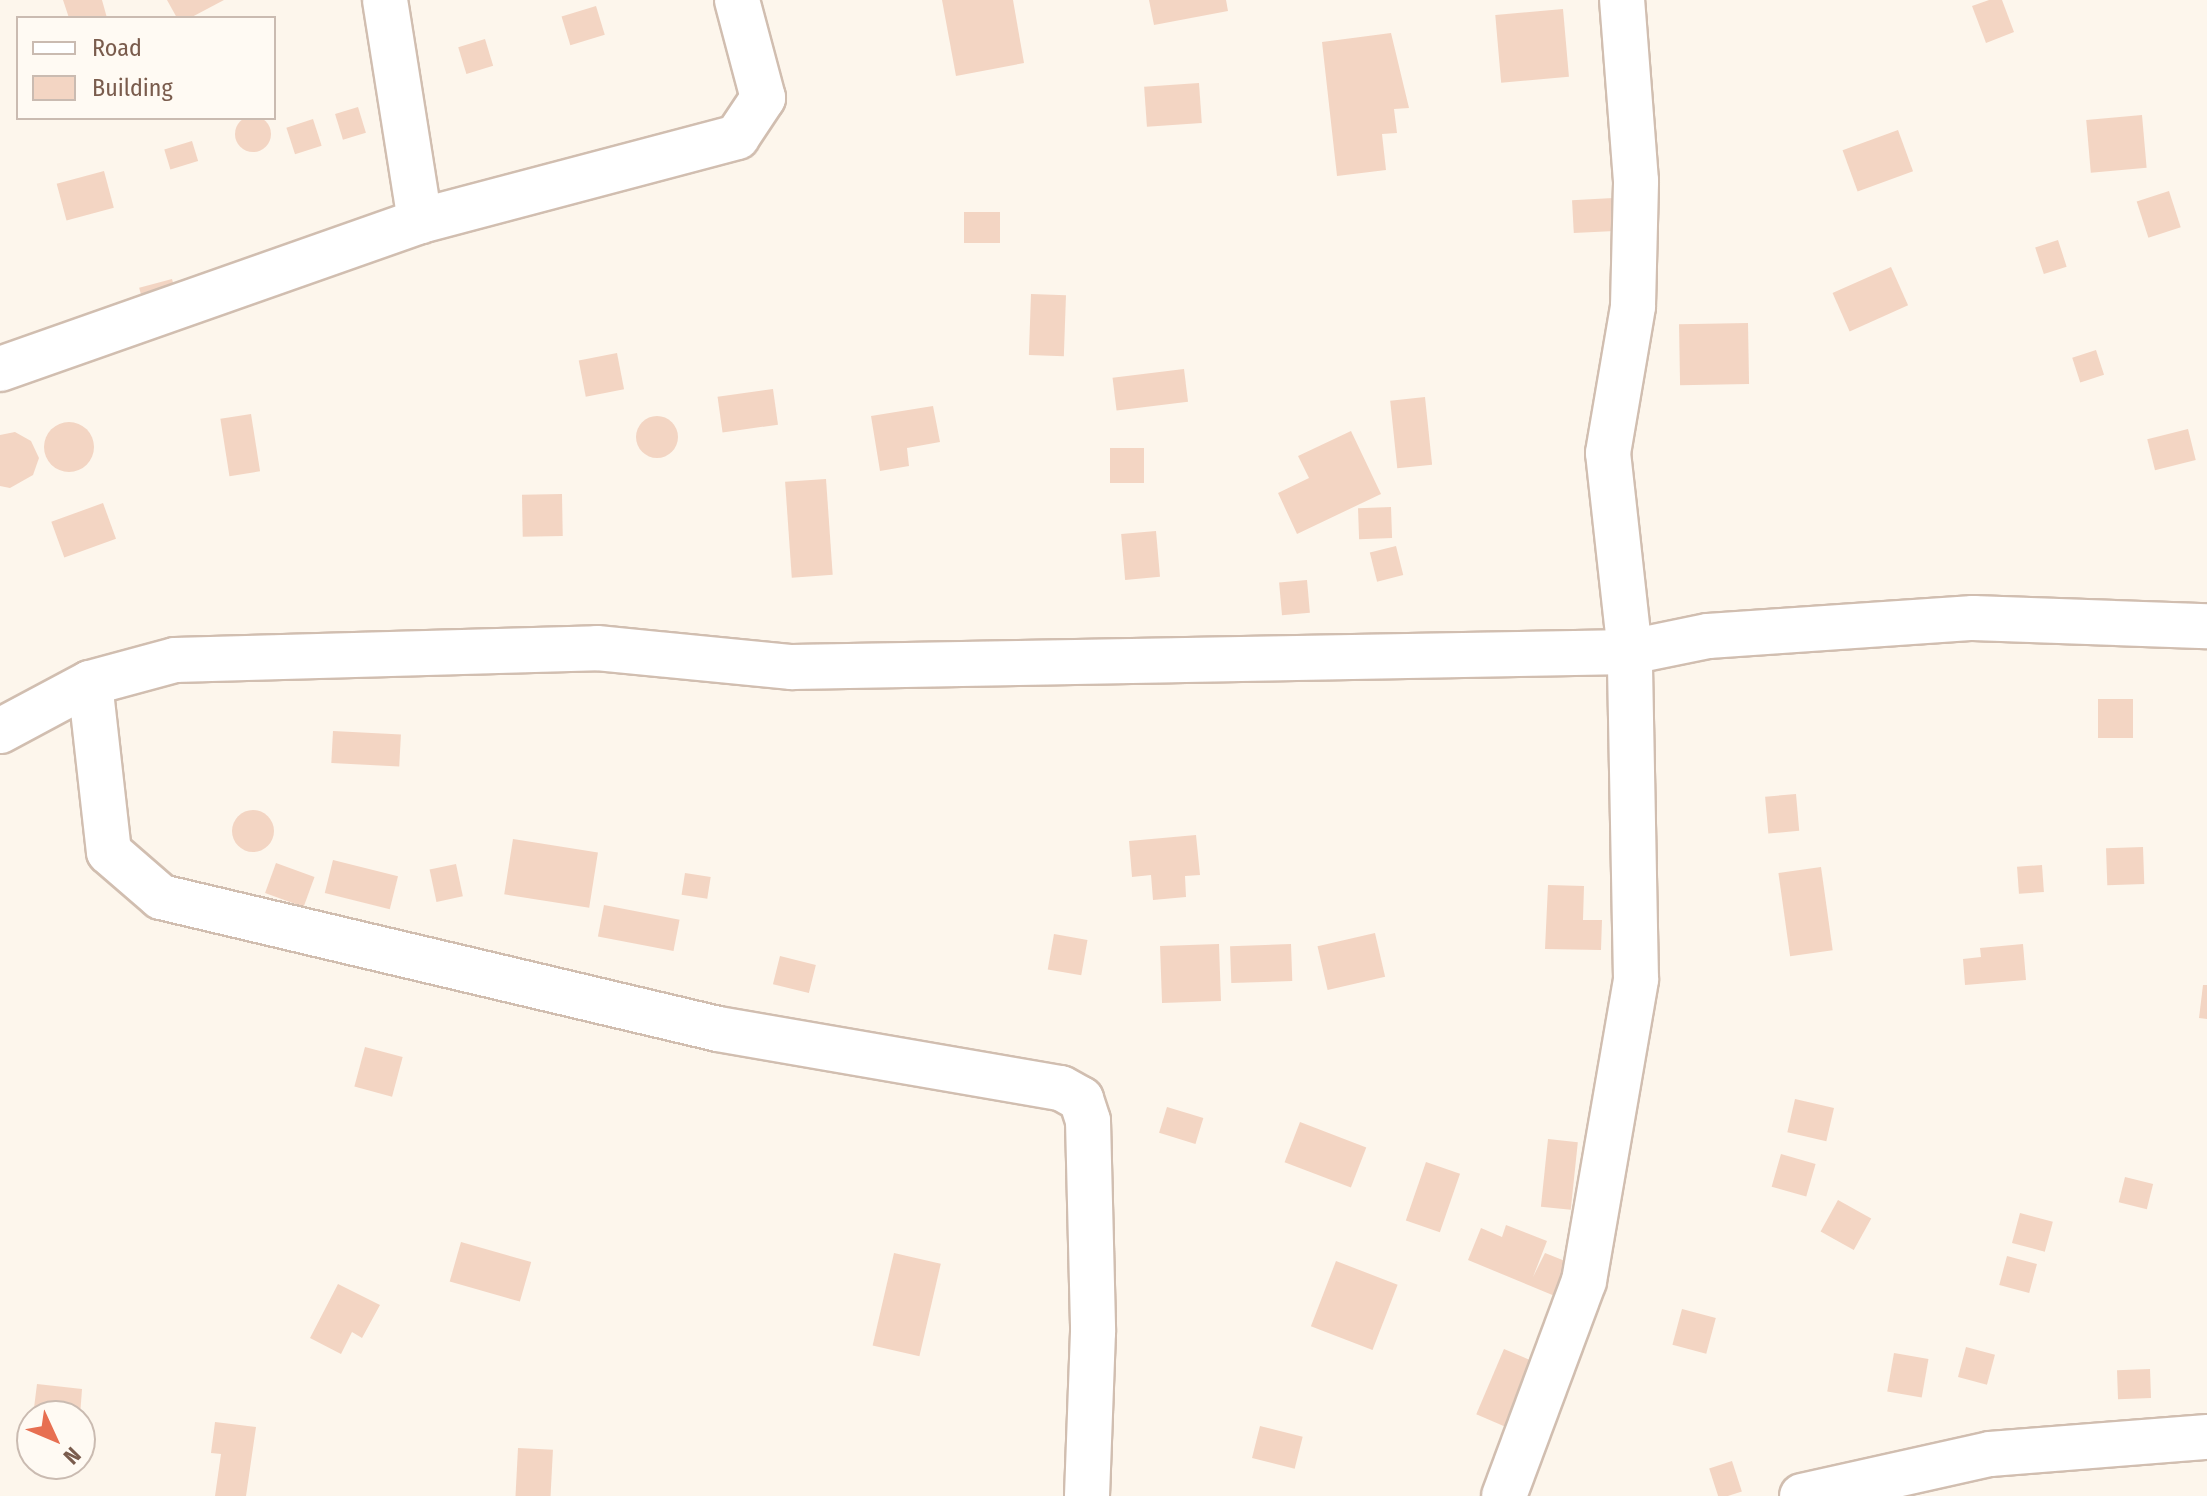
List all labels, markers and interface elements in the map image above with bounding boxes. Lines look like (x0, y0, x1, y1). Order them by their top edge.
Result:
legend (16, 16, 276, 120)
text: Road (92, 34, 142, 62)
text: Building (92, 74, 173, 102)
north arrow (16, 1400, 96, 1480)
text: N (58, 1442, 86, 1470)

